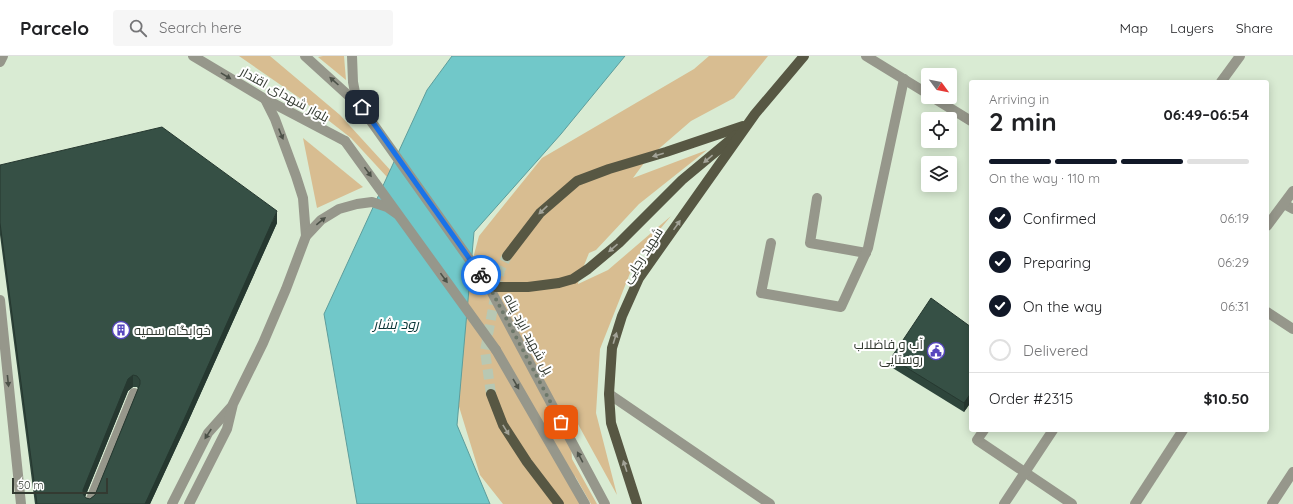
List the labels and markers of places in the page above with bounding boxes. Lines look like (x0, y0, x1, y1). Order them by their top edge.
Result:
pin (345, 90, 379, 124)
building icon: خوابگاه سمیه (111, 320, 131, 340)
place label: خوابگاه سمیه (134, 322, 211, 338)
place label: آب و فاضلاب روستایی (854, 336, 923, 367)
public building icon: آب و فاضلاب روستایی (926, 341, 946, 361)
pin (544, 405, 578, 439)

